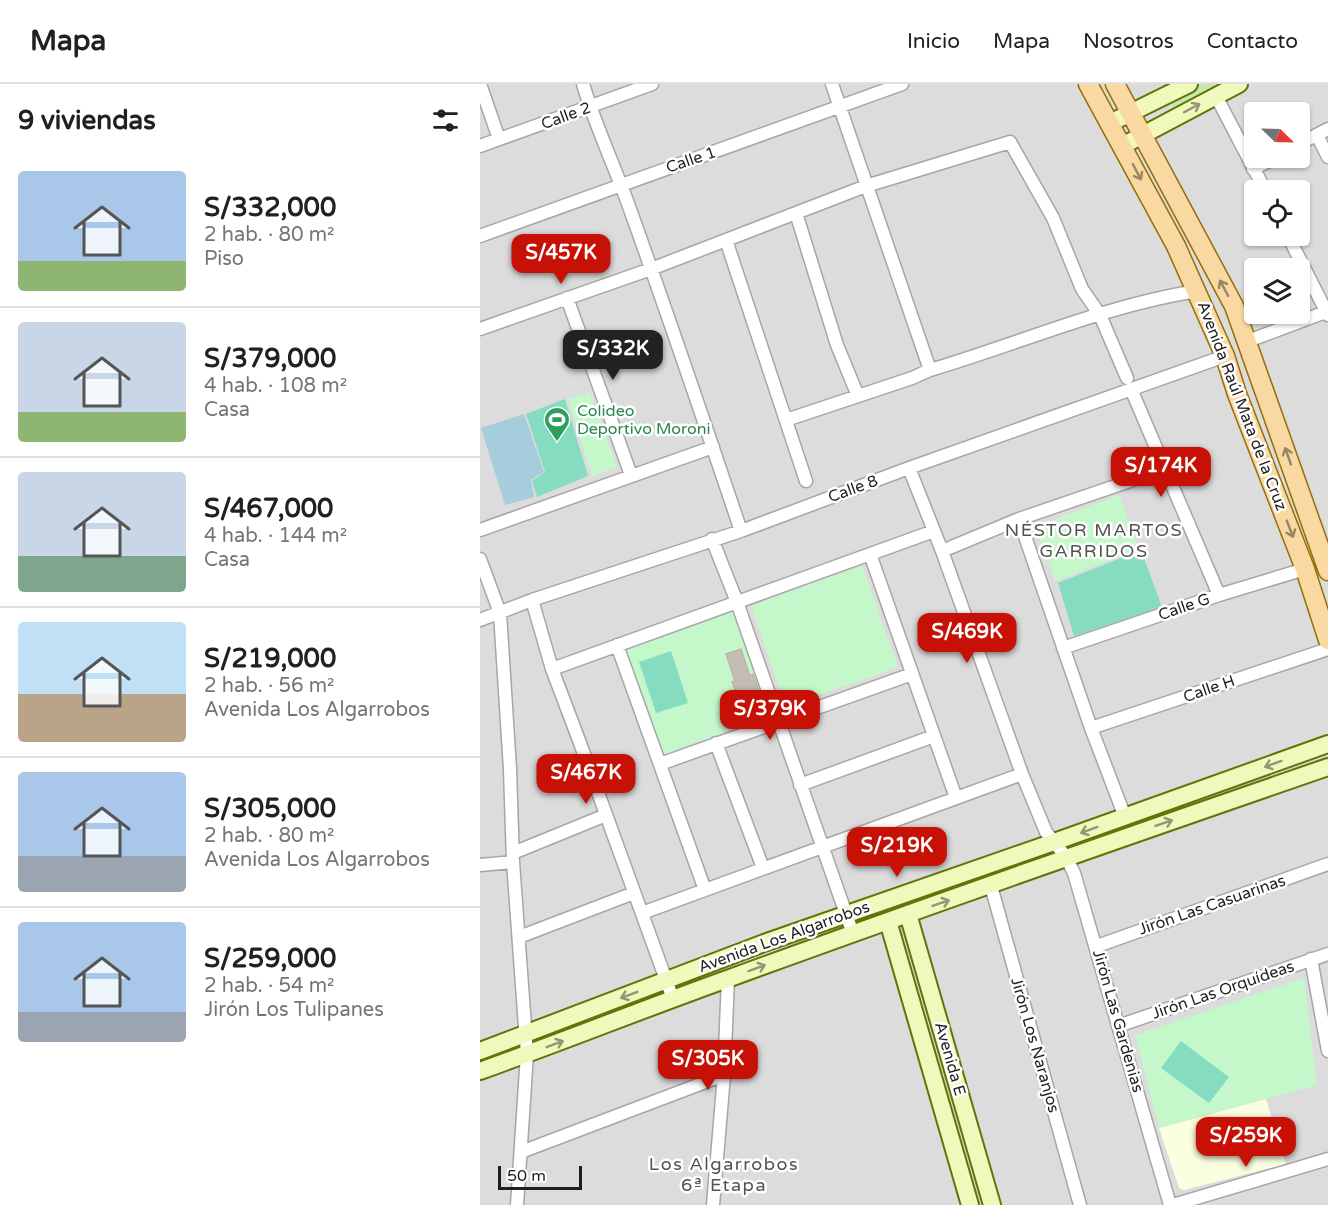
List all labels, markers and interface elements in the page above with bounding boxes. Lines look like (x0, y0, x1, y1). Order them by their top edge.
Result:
text: Mapa (30, 24, 106, 58)
text: Inicio (907, 29, 960, 54)
text: Mapa (993, 29, 1050, 54)
text: Nosotros (1083, 29, 1174, 54)
text: Contacto (1207, 29, 1298, 54)
street label: Calle 2 (538, 98, 594, 134)
one-way arrow (1183, 102, 1201, 113)
north arrow (1244, 102, 1310, 168)
map controls (1244, 102, 1310, 324)
icon: filters (429, 104, 462, 137)
text: 9 viviendas (18, 105, 156, 136)
street label: Calle 1 (663, 142, 719, 178)
one-way arrow (1131, 163, 1143, 180)
button: locate (1244, 180, 1310, 246)
text: S/332,000 (204, 192, 336, 223)
icon: home (66, 195, 138, 267)
text: 2 hab. · 80 m² (204, 223, 334, 247)
pin: S/457K (512, 234, 610, 285)
text: S/457K (525, 241, 597, 265)
text: Piso (204, 247, 244, 271)
button: layers (1244, 258, 1310, 324)
one-way arrow (1218, 280, 1230, 297)
street label: Avenida Raúl Mata de la Cruz (1193, 298, 1291, 514)
pin: S/332K (564, 330, 662, 381)
text: S/332K (577, 337, 649, 361)
text: S/379,000 (204, 343, 336, 374)
icon: home (66, 346, 138, 418)
text: 4 hab. · 108 m² (204, 374, 347, 398)
text: Casa (204, 398, 250, 422)
place label: Colideo Deportivo Moroni (577, 401, 710, 439)
sports icon: Colideo Deportivo Moroni (542, 405, 572, 443)
pin: S/174K (1112, 447, 1210, 498)
one-way arrow (1282, 447, 1293, 466)
text: S/174K (1125, 454, 1197, 478)
street label: Calle 8 (825, 471, 881, 507)
text: S/467,000 (204, 493, 333, 524)
icon: home (66, 496, 138, 568)
district label: NÉSTOR MARTOS GARRIDOS (1005, 519, 1183, 562)
one-way arrow (1285, 519, 1296, 537)
text: 4 hab. · 144 m² (204, 524, 347, 548)
text: Casa (204, 548, 250, 572)
street label: Calle G (1155, 589, 1213, 625)
pin: S/469K (918, 613, 1016, 664)
text: S/469K (931, 620, 1003, 644)
text: S/219,000 (204, 643, 336, 674)
icon: home (66, 646, 138, 718)
street label: Calle H (1181, 671, 1237, 707)
text: 2 hab. · 56 m² (204, 674, 334, 698)
pin: S/379K (721, 690, 819, 741)
text: S/379K (734, 697, 806, 721)
text: Avenida Los Algarrobos (204, 698, 430, 722)
pin: S/467K (537, 754, 635, 805)
one-way arrow (1264, 759, 1283, 770)
text: S/467K (550, 761, 622, 785)
text: S/305,000 (204, 793, 336, 824)
icon: home (66, 796, 138, 868)
one-way arrow (1154, 817, 1173, 828)
text: 2 hab. · 80 m² (204, 824, 334, 848)
one-way arrow (1081, 825, 1099, 836)
pin: S/219K (848, 827, 946, 878)
text: S/219K (861, 834, 933, 858)
text: Avenida Los Algarrobos (204, 848, 430, 872)
street label: Jirón Las Casuarinas (1136, 870, 1288, 940)
street label: Avenida Los Algarrobos (696, 897, 872, 977)
one-way arrow (931, 897, 950, 908)
text: S/259,000 (204, 943, 336, 974)
icon: home (66, 946, 138, 1018)
street label: Jirón Las Gardenias (1088, 947, 1148, 1095)
street label: Jirón Las Orquídeas (1149, 956, 1297, 1024)
one-way arrow (747, 962, 766, 973)
text: 2 hab. · 54 m² (204, 974, 334, 998)
street label: Jirón Los Naranjos (1006, 975, 1064, 1115)
one-way arrow (621, 990, 639, 1001)
text: Jirón Los Tulipanes (204, 998, 384, 1022)
street label: Avenida E (930, 1020, 970, 1098)
one-way arrow (545, 1038, 564, 1049)
pin: S/305K (659, 1040, 757, 1091)
text: S/305K (672, 1047, 744, 1071)
pin: S/259K (1197, 1117, 1295, 1168)
text: S/259K (1210, 1124, 1282, 1148)
district label: Los Algarrobos 6ª Etapa (649, 1153, 799, 1196)
scale bar (498, 1163, 582, 1190)
text: 50 m (507, 1166, 546, 1186)

